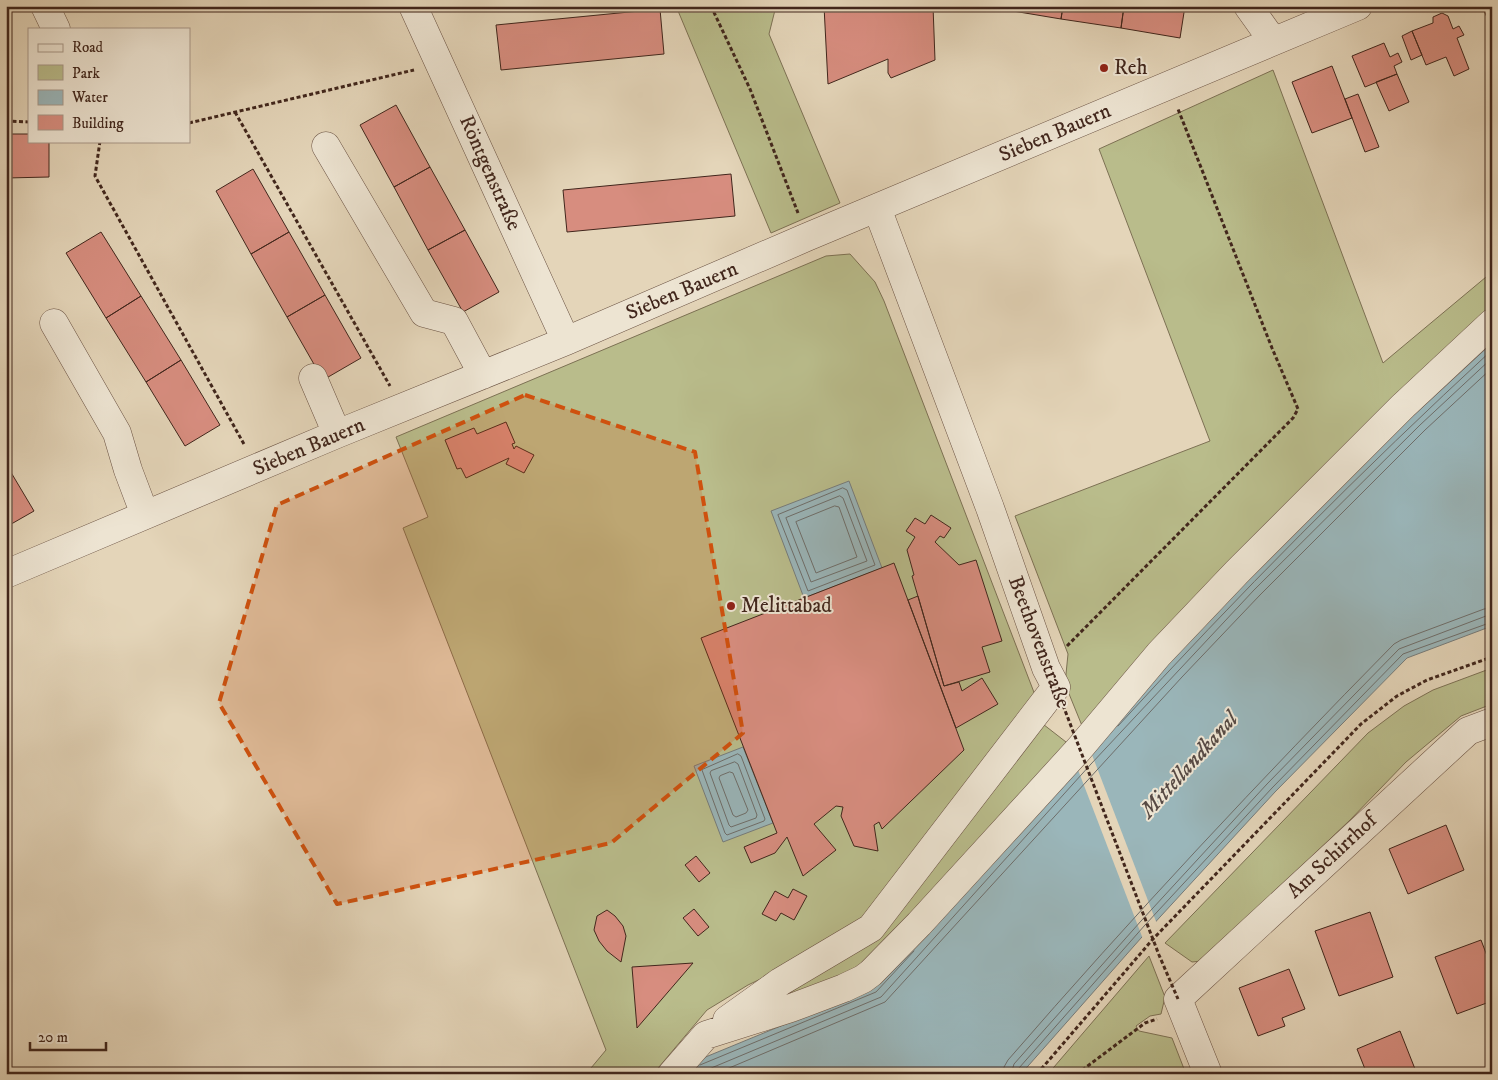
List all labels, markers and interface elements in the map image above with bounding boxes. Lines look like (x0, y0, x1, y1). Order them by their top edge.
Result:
legend (28, 28, 190, 142)
text: Road (72, 38, 104, 57)
place label: Reh (1114, 55, 1148, 81)
marker: Reh (1098, 62, 1110, 74)
text: Park (72, 64, 101, 83)
text: Water (71, 88, 108, 107)
street label: Sieben Bauern (995, 98, 1115, 168)
street label: Röntgenstraße (453, 111, 527, 235)
text: Building (72, 114, 124, 133)
street label: Sieben Bauern (622, 256, 742, 326)
street label: Sieben Bauern (249, 412, 369, 482)
street label: Beethovenstraße (1002, 572, 1076, 712)
place label: Melittabad (741, 593, 832, 619)
marker: Melittabad (725, 600, 737, 612)
water label: Mittellandkanal (1133, 705, 1245, 825)
street label: Am Schirrhof (1282, 806, 1385, 904)
scale bar (30, 1020, 106, 1052)
text: 20 m (38, 1028, 68, 1047)

